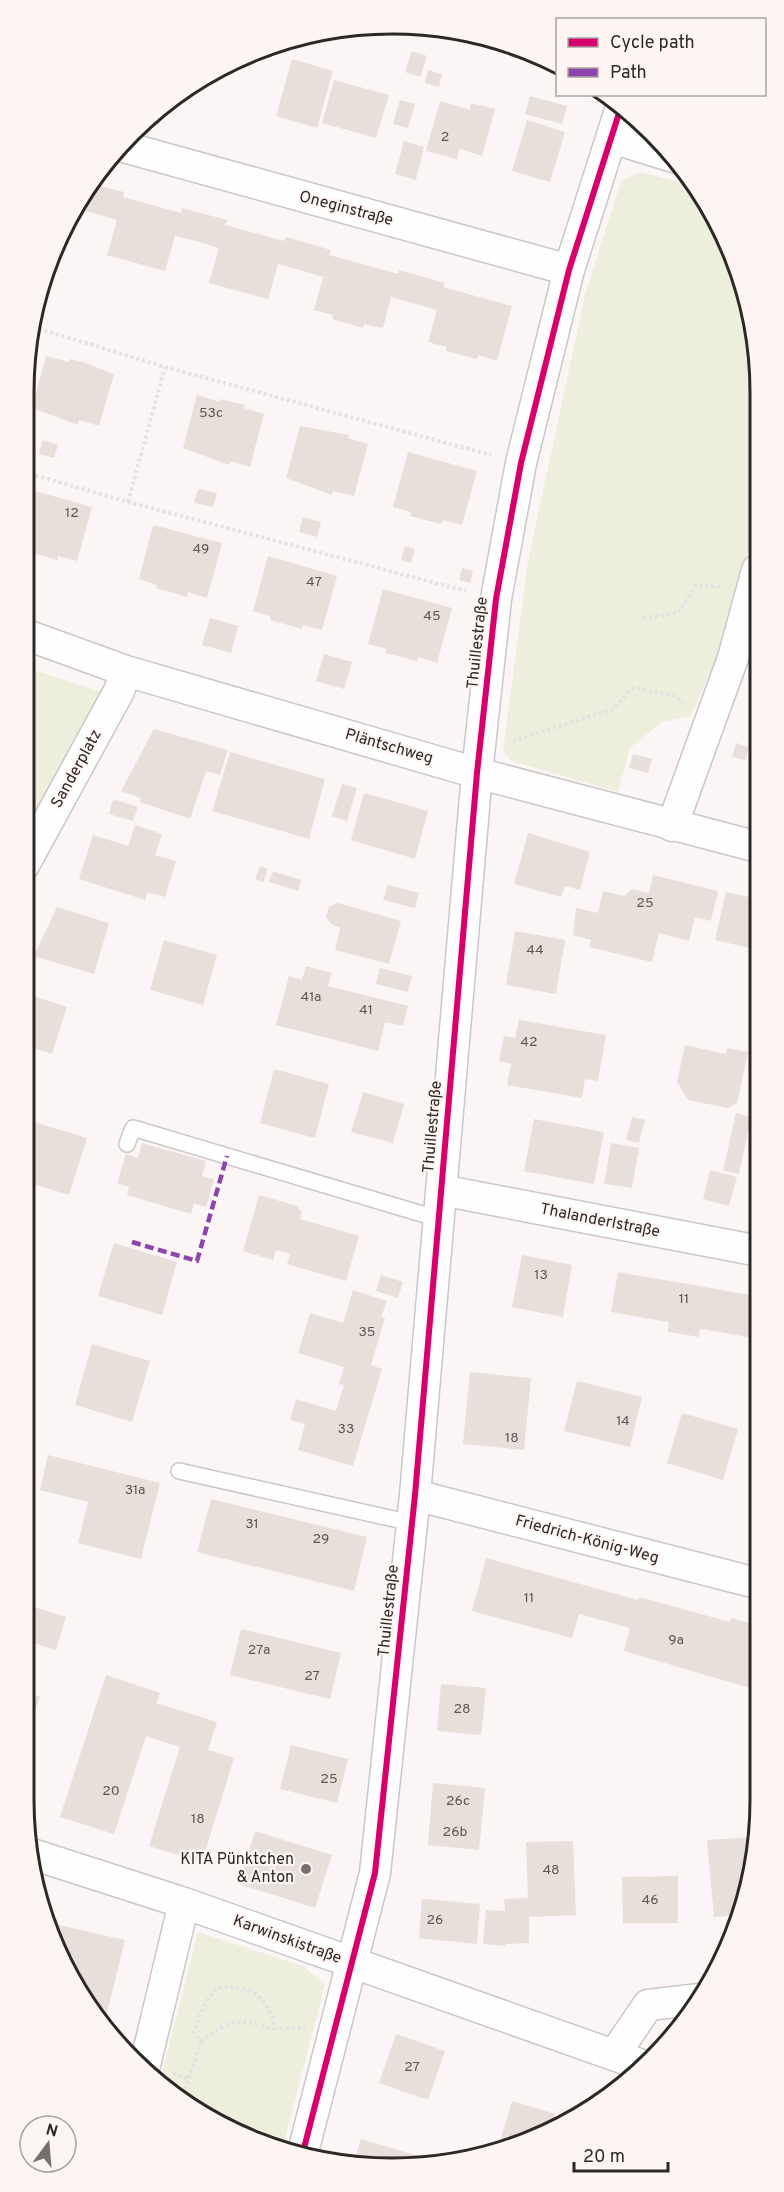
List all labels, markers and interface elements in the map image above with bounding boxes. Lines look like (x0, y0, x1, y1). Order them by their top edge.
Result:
legend (556, 18, 766, 96)
text: Cycle path (610, 32, 695, 55)
text: Path (610, 62, 647, 85)
house number: 2 (441, 129, 449, 146)
street label: Oneginstraße (297, 187, 395, 231)
house number: 53c (199, 405, 223, 422)
house number: 12 (65, 505, 79, 522)
house number: 49 (193, 541, 209, 558)
house number: 47 (306, 574, 322, 591)
street label: Thuillestraße (463, 596, 493, 690)
house number: 45 (423, 608, 441, 625)
street label: Pläntschweg (343, 725, 435, 769)
street label: Sanderplatz (47, 726, 107, 812)
house number: 25 (636, 895, 654, 912)
house number: 44 (526, 942, 544, 959)
house number: 41a (301, 989, 321, 1006)
house number: 41 (359, 1002, 373, 1019)
house number: 42 (520, 1034, 538, 1051)
street label: Thuillestraße (419, 1080, 447, 1174)
street label: Thalanderlstraße (538, 1200, 662, 1242)
house number: 13 (534, 1267, 548, 1284)
house number: 11 (679, 1291, 689, 1308)
house number: 35 (358, 1324, 376, 1341)
house number: 14 (616, 1413, 630, 1430)
house number: 33 (338, 1421, 354, 1438)
house number: 18 (505, 1430, 519, 1447)
house number: 31a (125, 1482, 145, 1499)
street label: Friedrich-König-Weg (513, 1511, 661, 1569)
house number: 31 (245, 1516, 259, 1533)
house number: 29 (313, 1531, 329, 1548)
street label: Thuillestraße (374, 1564, 404, 1658)
house number: 11 (524, 1590, 534, 1607)
house number: 9a (668, 1632, 684, 1649)
house number: 27a (248, 1642, 270, 1659)
house number: 27 (304, 1668, 320, 1685)
house number: 28 (453, 1701, 471, 1718)
house number: 25 (320, 1771, 338, 1788)
house number: 20 (102, 1783, 120, 1800)
house number: 26c (446, 1793, 470, 1810)
house number: 18 (191, 1811, 205, 1828)
house number: 26b (443, 1824, 468, 1841)
place label: KITA Pünktchen & Anton (180, 1850, 294, 1888)
marker: KITA Pünktchen & Anton (299, 1862, 313, 1876)
house number: 48 (542, 1862, 560, 1879)
house number: 46 (641, 1892, 659, 1909)
street label: Karwinskistraße (230, 1911, 344, 1969)
house number: 26 (427, 1912, 443, 1929)
house number: 27 (404, 2059, 420, 2076)
north arrow (18, 2114, 78, 2174)
text: N (43, 2120, 60, 2143)
scale bar (574, 2135, 668, 2173)
text: 20 m (583, 2146, 625, 2169)

